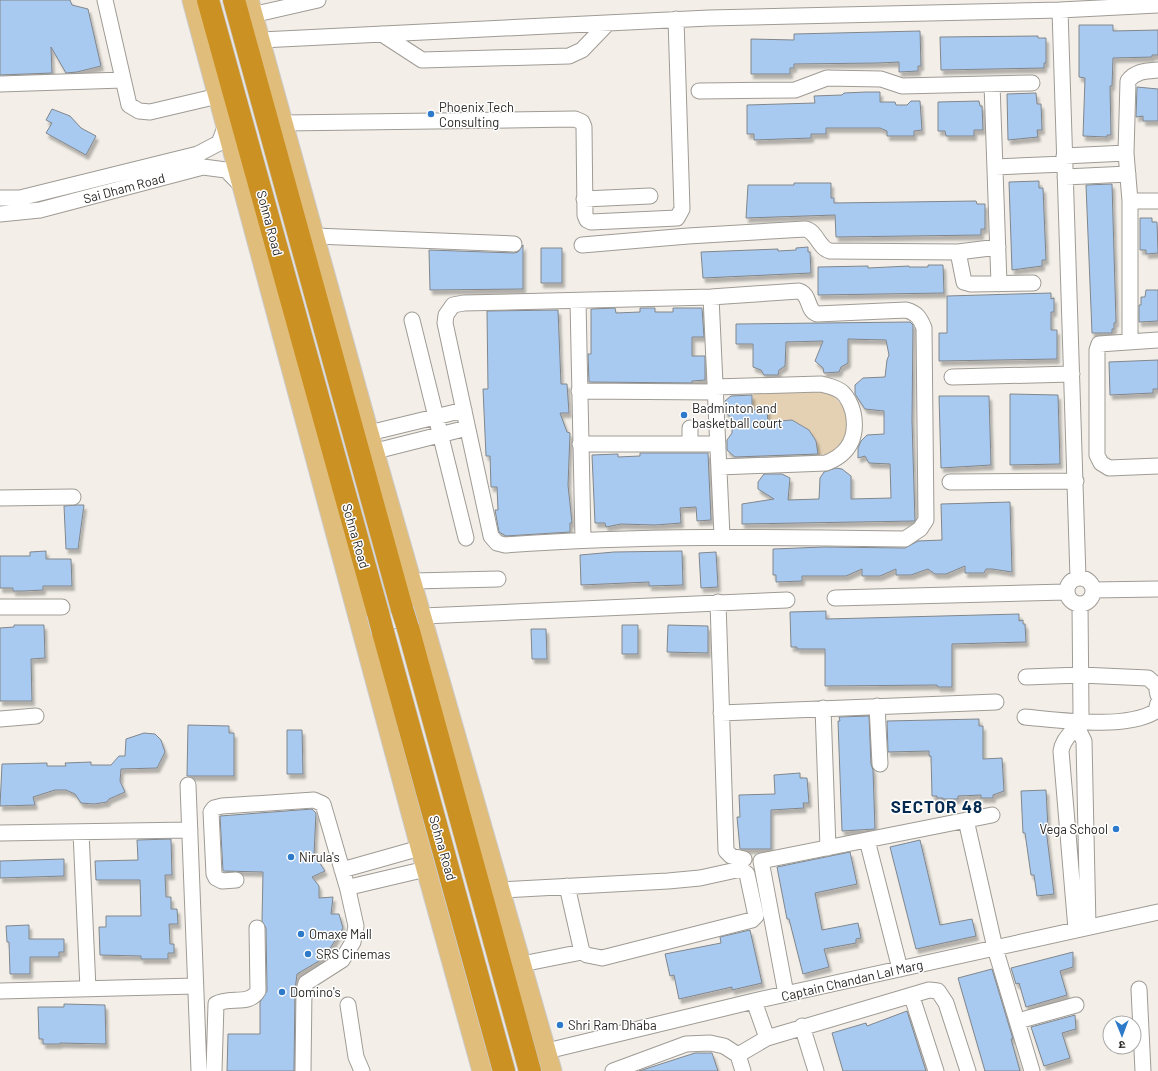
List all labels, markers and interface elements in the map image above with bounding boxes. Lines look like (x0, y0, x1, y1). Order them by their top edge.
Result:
place label: Phoenix Tech Consulting (439, 99, 514, 130)
marker: Phoenix Tech Consulting (426, 109, 436, 119)
street label: Sai Dham Road (81, 169, 167, 207)
street label: Sohna Road (254, 189, 286, 257)
place label: Badminton and basketball court (692, 400, 783, 431)
marker: Badminton and basketball court (679, 410, 689, 420)
street label: Sohna Road (339, 502, 373, 570)
district label: SECTOR 48 (891, 796, 983, 816)
street label: Sohna Road (426, 814, 460, 882)
place label: Vega School (1039, 821, 1108, 837)
marker: Vega School (1111, 824, 1121, 834)
place label: Nirula's (299, 849, 340, 865)
marker: Nirula's (286, 852, 296, 862)
place label: Omaxe Mall (309, 926, 372, 942)
marker: Omaxe Mall (296, 929, 306, 939)
place label: SRS Cinemas (316, 946, 390, 962)
marker: SRS Cinemas (303, 949, 313, 959)
street label: Captain Chandan Lal Marg (780, 956, 924, 1004)
place label: Domino's (290, 984, 341, 1000)
marker: Domino's (277, 987, 287, 997)
north arrow (1102, 1015, 1142, 1055)
place label: Shri Ram Dhaba (568, 1017, 657, 1033)
marker: Shri Ram Dhaba (555, 1020, 565, 1030)
text: उ (1118, 1039, 1126, 1052)

